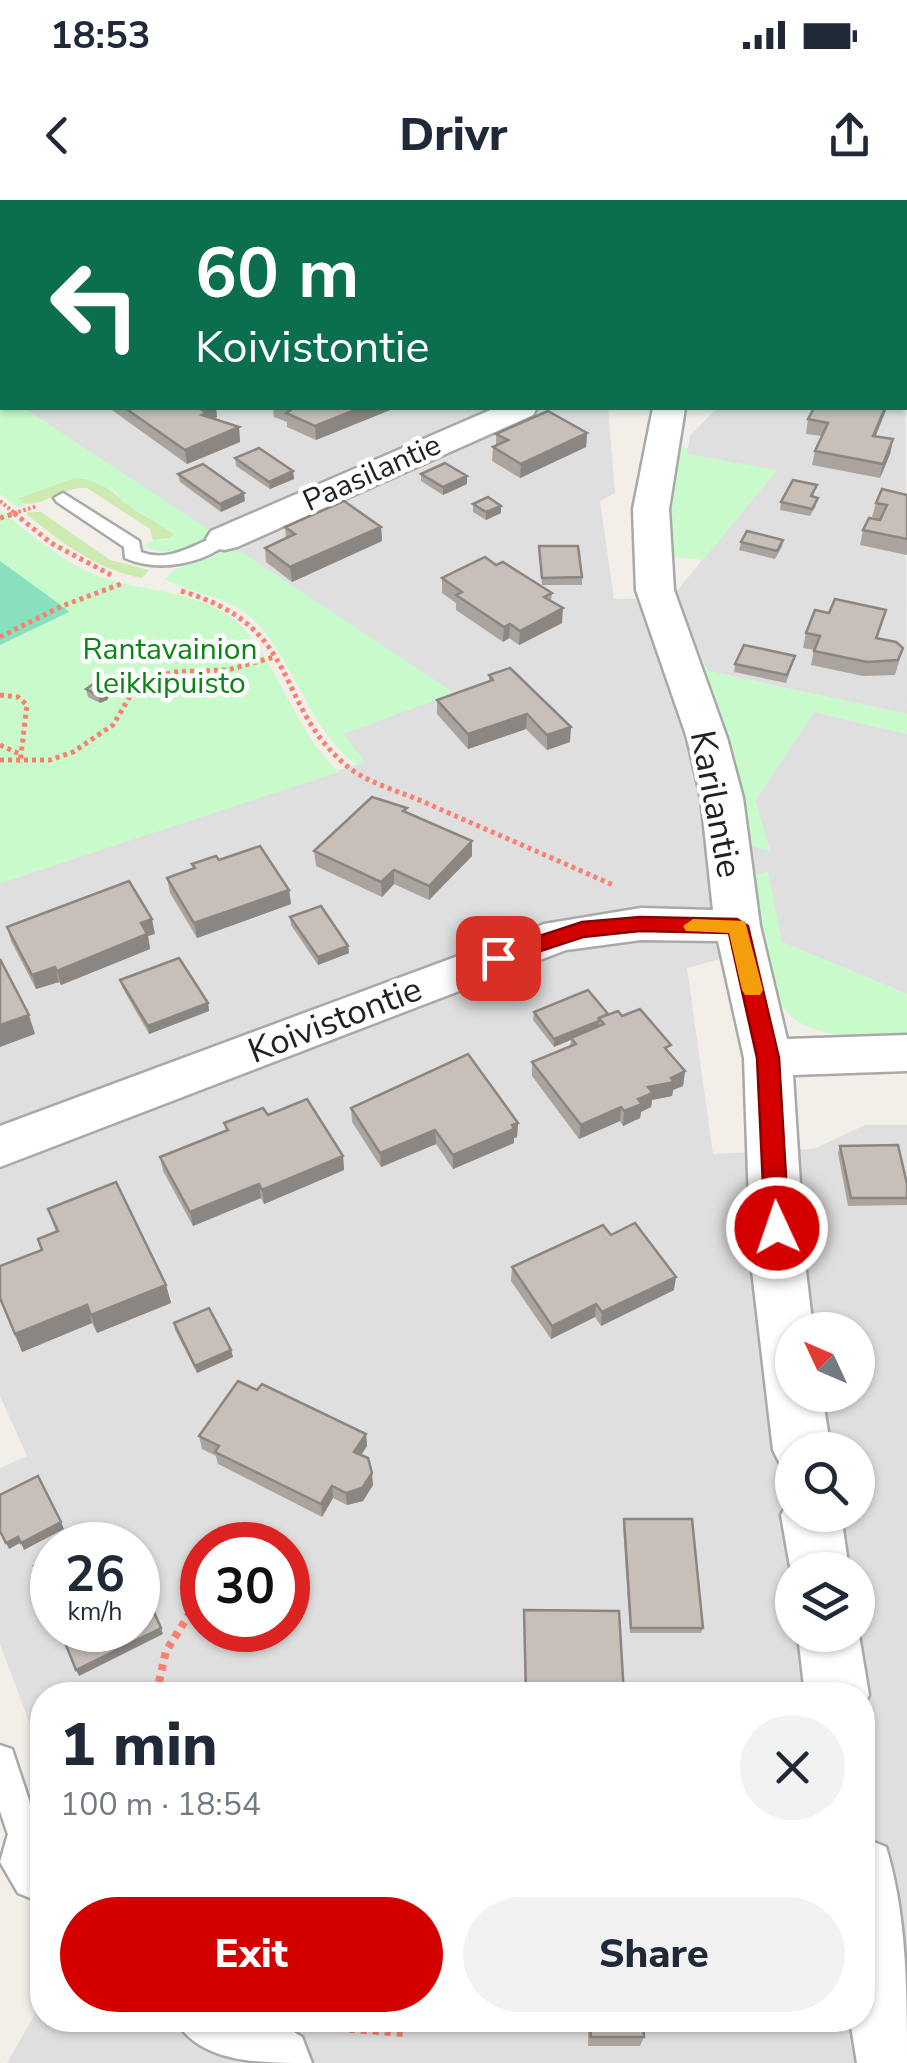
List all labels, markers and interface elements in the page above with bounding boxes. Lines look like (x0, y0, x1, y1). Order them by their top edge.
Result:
text: 18:53 (50, 10, 151, 61)
text: Drivr (399, 105, 508, 166)
icon: back (30, 108, 85, 163)
icon: share (822, 108, 877, 163)
text: 60 m (195, 226, 359, 322)
icon: left (30, 240, 160, 370)
text: Koivistontie (195, 317, 429, 378)
street label: Paasilantie (297, 424, 447, 522)
park label: Rantavainion leikkipuisto (83, 629, 257, 704)
street label: Karilantie (679, 726, 753, 882)
pin (456, 916, 541, 1001)
icon: arrive (471, 931, 526, 986)
street label: Koivistontie (241, 965, 429, 1075)
position arrow (725, 1176, 829, 1280)
north arrow (775, 1312, 875, 1412)
map controls (775, 1312, 875, 1652)
button: search (775, 1432, 875, 1532)
speed limit sign: 30 (180, 1522, 310, 1652)
text: 26 (65, 1540, 125, 1609)
button: layers (775, 1552, 875, 1652)
text: km/h (67, 1595, 123, 1629)
text: 1 min (60, 1704, 218, 1786)
button: close (740, 1715, 845, 1820)
text: 100 m · 18:54 (60, 1783, 261, 1826)
button: Exit (60, 1897, 443, 2012)
button: Share (463, 1897, 845, 2012)

